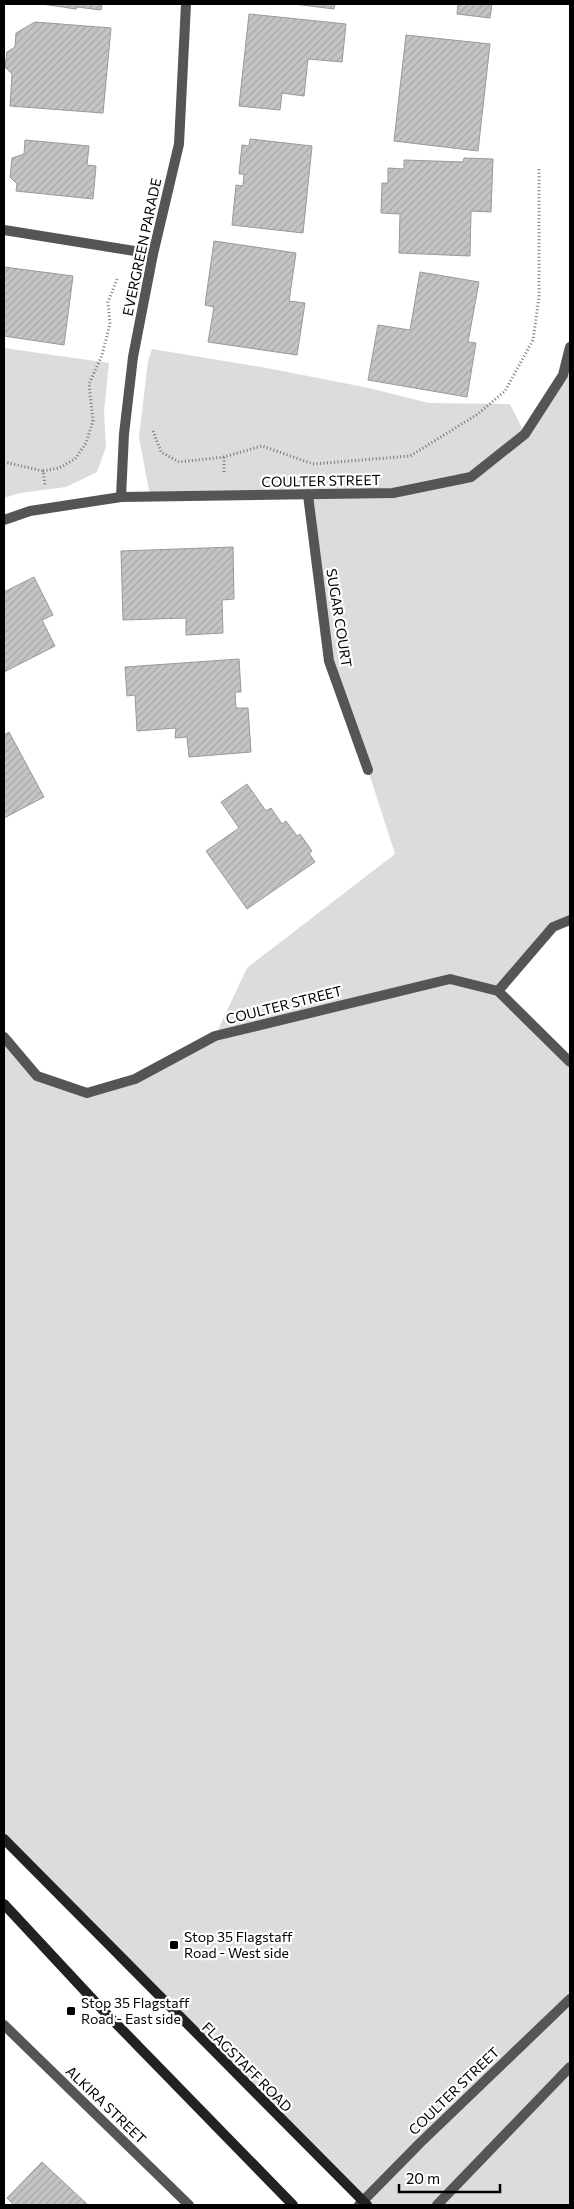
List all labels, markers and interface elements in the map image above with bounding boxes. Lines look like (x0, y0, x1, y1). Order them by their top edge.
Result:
street label: EVERGREEN PARADE (119, 177, 164, 317)
street label: COULTER STREET (261, 471, 381, 490)
street label: SUGAR COURT (323, 567, 356, 669)
street label: COULTER STREET (224, 982, 344, 1027)
place label: Stop 35 Flagstaff Road - West side (184, 1928, 293, 1961)
marker: Stop 35 Flagstaff Road - West side (168, 1939, 180, 1951)
place label: Stop 35 Flagstaff Road - East side (81, 1994, 190, 2027)
marker: Stop 35 Flagstaff Road - East side (65, 2005, 77, 2017)
street label: FLAGSTAFF ROAD (199, 2018, 296, 2115)
street label: COULTER STREET (405, 2043, 502, 2138)
street label: ALKIRA STREET (63, 2062, 150, 2147)
scale bar (399, 2162, 500, 2194)
text: 20 m (406, 2169, 440, 2187)

